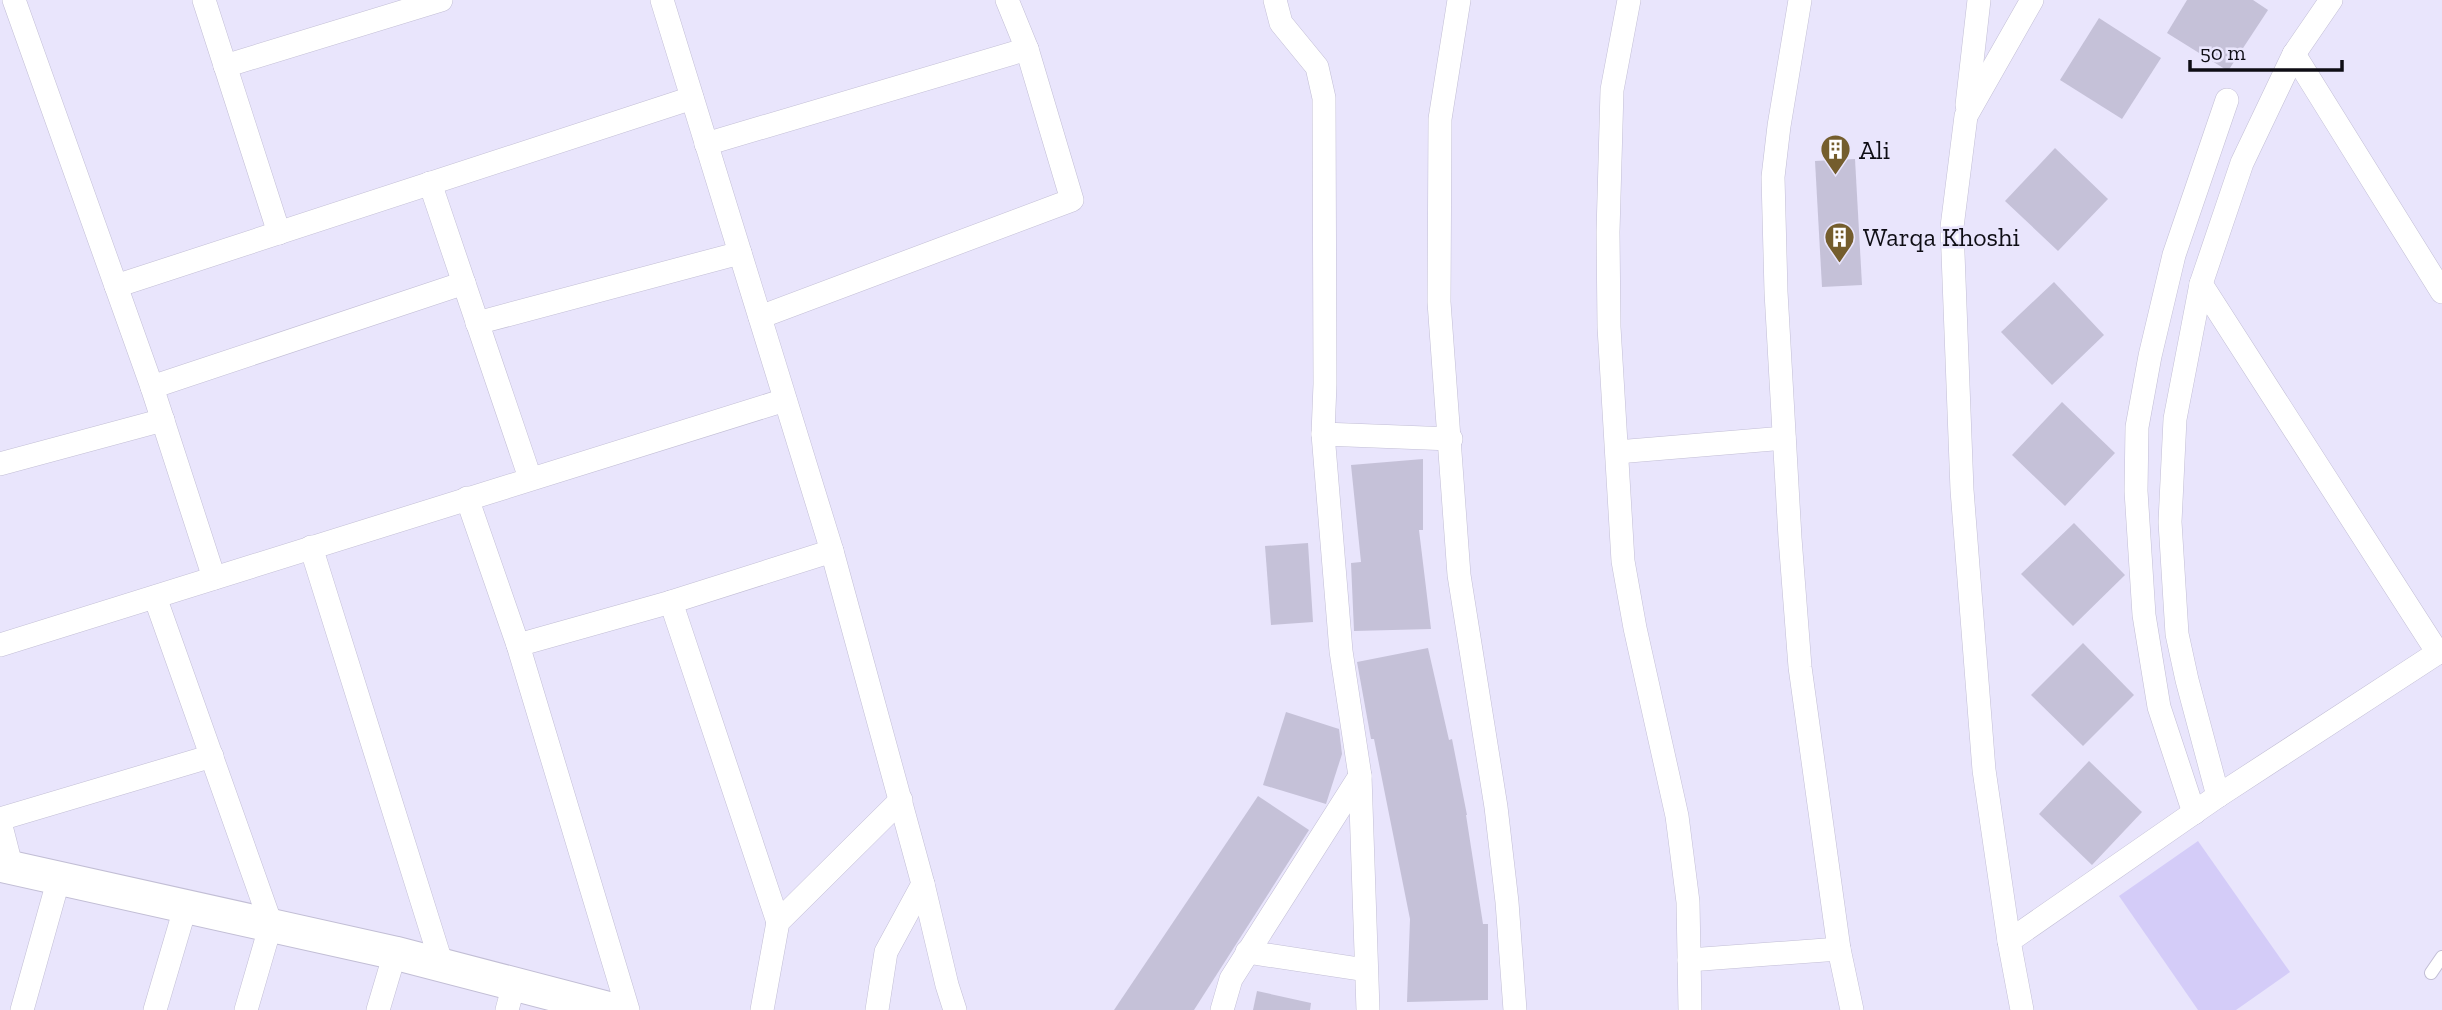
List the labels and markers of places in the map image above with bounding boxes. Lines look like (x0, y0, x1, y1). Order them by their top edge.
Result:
building icon: Ali (1819, 133, 1853, 177)
place label: Ali (1859, 134, 1890, 166)
building icon: Warqa Khoshi (1823, 220, 1857, 264)
place label: Warqa Khoshi (1863, 221, 2020, 253)

